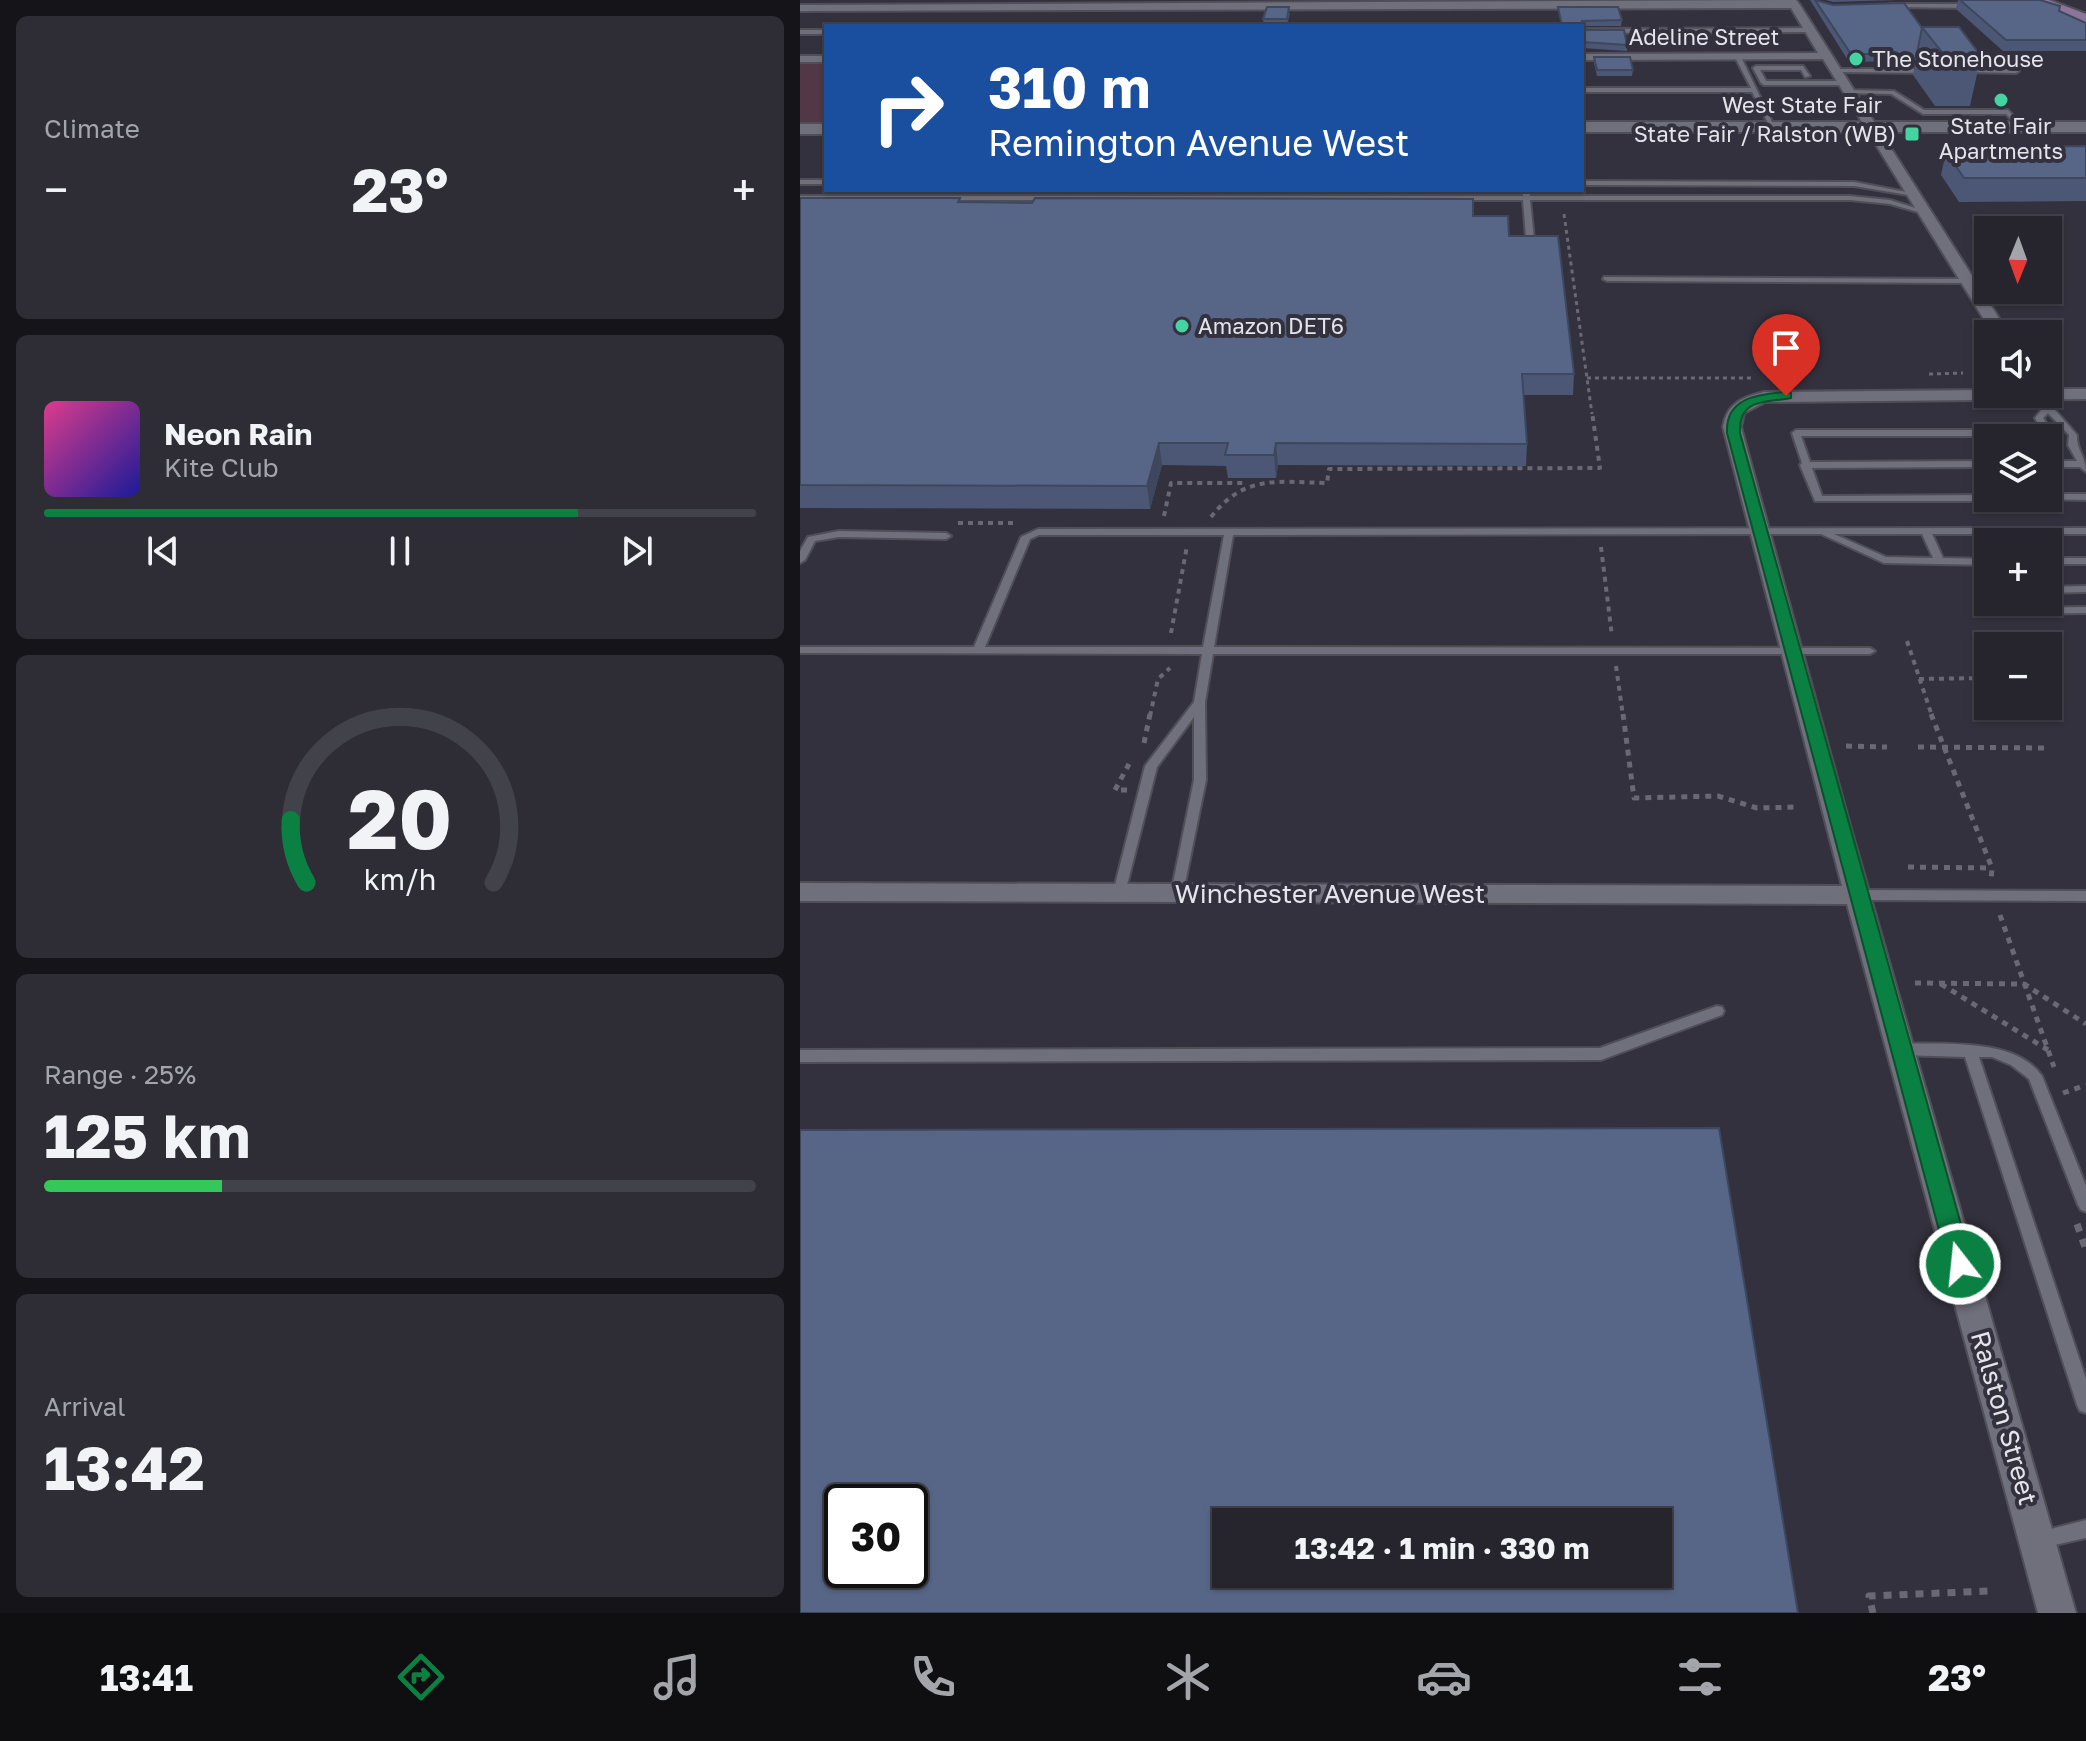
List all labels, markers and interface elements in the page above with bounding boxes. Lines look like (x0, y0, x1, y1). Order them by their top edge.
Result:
street label: Adeline Street (1629, 23, 1779, 50)
place label: The Stonehouse (1872, 45, 2044, 72)
marker: The Stonehouse (1847, 50, 1865, 68)
text: 310 m (988, 53, 1150, 120)
icon: right (856, 56, 960, 160)
street label: West State Fair (1722, 91, 1883, 118)
marker: State Fair Apartments (1992, 91, 2010, 109)
place label: State Fair Apartments (1939, 112, 2063, 164)
text: Climate (44, 113, 140, 144)
place label: State Fair / Ralston (WB) (1634, 120, 1896, 147)
text: Remington Avenue West (988, 121, 1410, 164)
marker: State Fair / Ralston (WB) (1903, 125, 1921, 143)
text: 23° (352, 153, 448, 225)
text: − (44, 163, 68, 216)
text: + (732, 163, 756, 216)
north arrow (1974, 216, 2062, 304)
map controls (1974, 216, 2062, 720)
place label: Amazon DET6 (1198, 312, 1344, 339)
pin (1752, 314, 1820, 396)
marker: Amazon DET6 (1173, 317, 1191, 335)
button: sound (1974, 320, 2062, 408)
icon: arrive (1764, 326, 1808, 370)
text: Neon Rain (164, 416, 312, 452)
button: layers (1974, 424, 2062, 512)
text: Kite Club (164, 452, 279, 483)
button: + (1974, 528, 2062, 616)
icon: previous (141, 529, 185, 573)
icon: pause (378, 529, 422, 573)
icon: next (615, 529, 659, 573)
button: − (1974, 632, 2062, 720)
text: 20 (348, 766, 452, 866)
text: km/h (364, 862, 436, 896)
street label: Winchester Avenue West (1175, 878, 1485, 909)
text: Range · 25% (44, 1059, 196, 1090)
text: 125 km (44, 1099, 250, 1171)
position arrow (1918, 1222, 2002, 1306)
street label: Ralston Street (1965, 1327, 2044, 1508)
text: Arrival (44, 1391, 125, 1422)
text: 13:42 (44, 1431, 205, 1503)
speed limit sign: 30 (824, 1484, 928, 1588)
text: 13:42 · 1 min · 330 m (1294, 1530, 1590, 1566)
icon: directions (393, 1649, 449, 1705)
icon: music (649, 1649, 705, 1705)
icon: phone (905, 1649, 961, 1705)
icon: climate (1160, 1649, 1216, 1705)
icon: car (1416, 1649, 1472, 1705)
icon: filters (1672, 1649, 1728, 1705)
text: 13:41 (100, 1656, 193, 1699)
text: 23° (1928, 1656, 1986, 1699)

